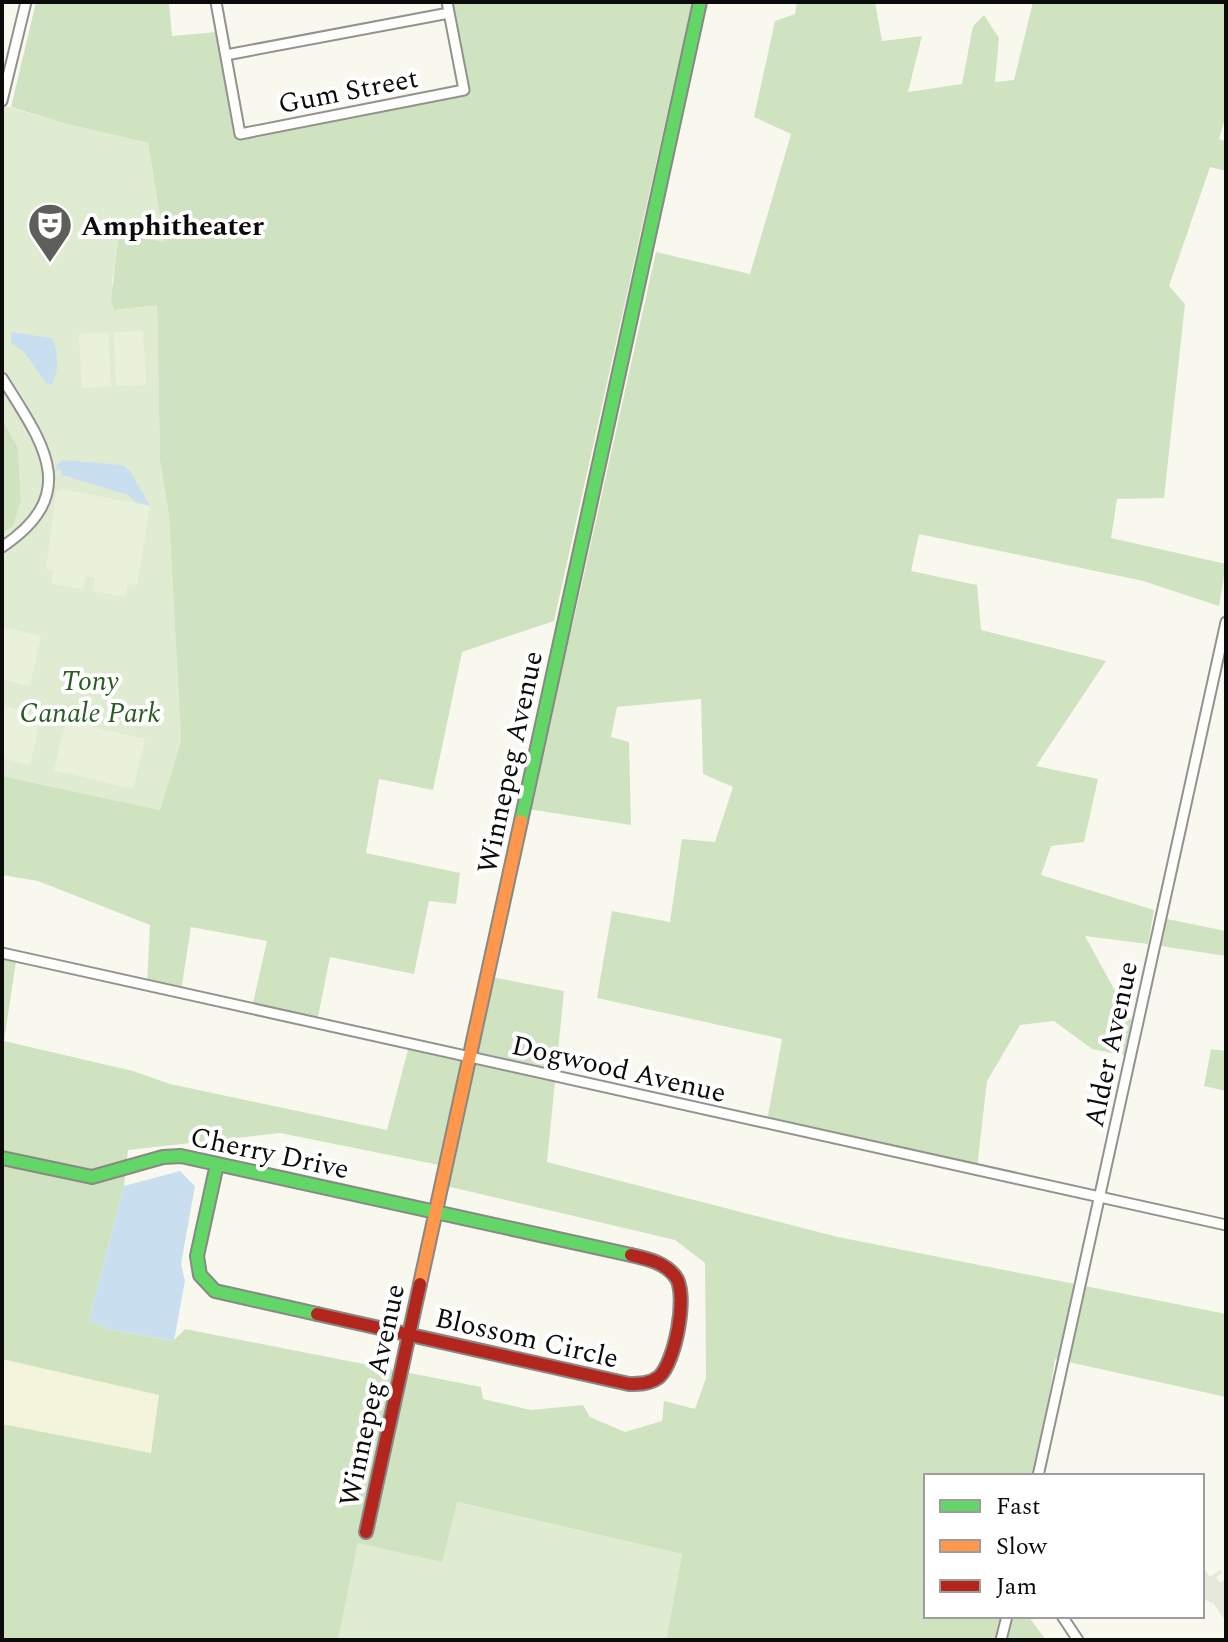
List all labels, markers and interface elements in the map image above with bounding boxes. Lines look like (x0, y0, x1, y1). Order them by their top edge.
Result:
street label: Gum Street (275, 57, 422, 126)
theatre icon: Amphitheater (26, 201, 74, 264)
place label: Amphitheater (81, 205, 264, 248)
street label: Winnepeg Avenue (466, 647, 555, 878)
park label: Tony Canale Park (19, 660, 161, 735)
street label: Alder Avenue (1073, 957, 1150, 1131)
street label: Dogwood Avenue (507, 1024, 730, 1115)
street label: Cherry Drive (186, 1116, 353, 1191)
street label: Winnepeg Avenue (328, 1280, 417, 1511)
street label: Blossom Circle (431, 1296, 623, 1380)
legend (924, 1474, 1204, 1618)
text: Fast (996, 1489, 1041, 1525)
text: Slow (996, 1529, 1048, 1565)
text: Jam (996, 1569, 1037, 1605)

